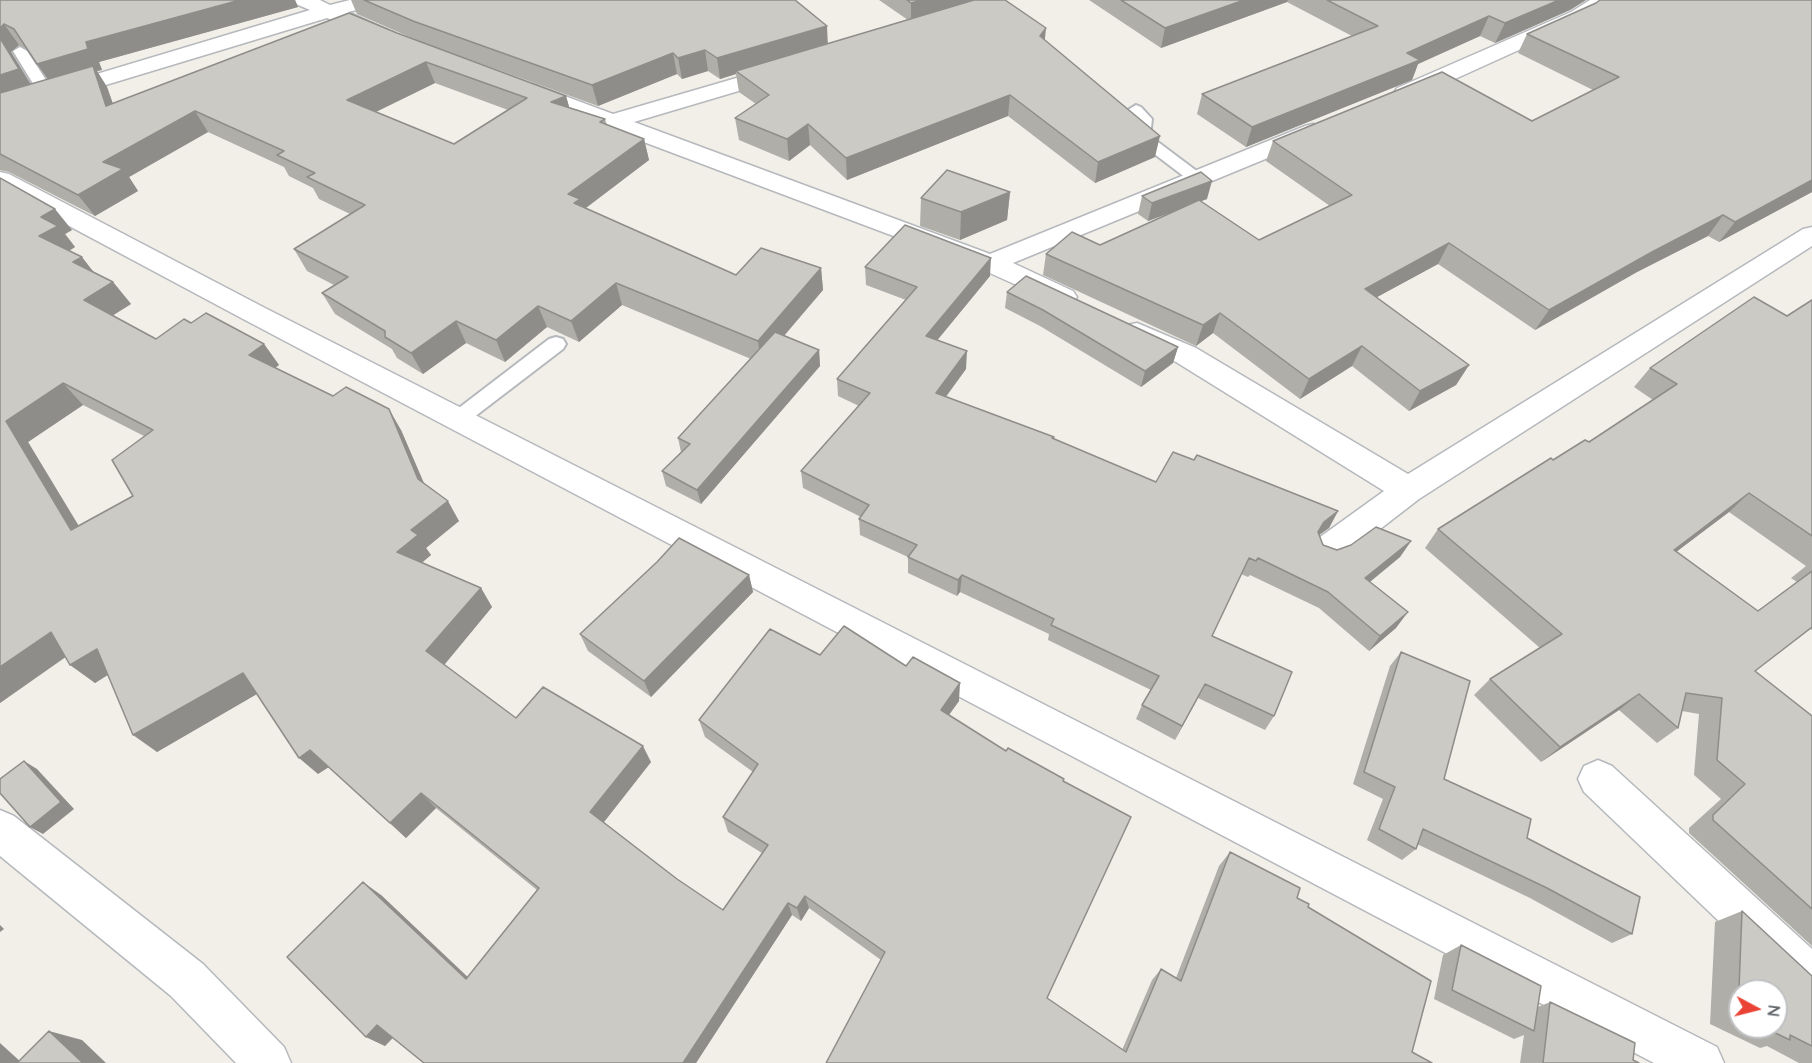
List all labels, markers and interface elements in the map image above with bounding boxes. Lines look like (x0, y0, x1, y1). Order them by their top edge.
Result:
north arrow (1728, 979, 1788, 1039)
text: N (1763, 1004, 1785, 1018)

